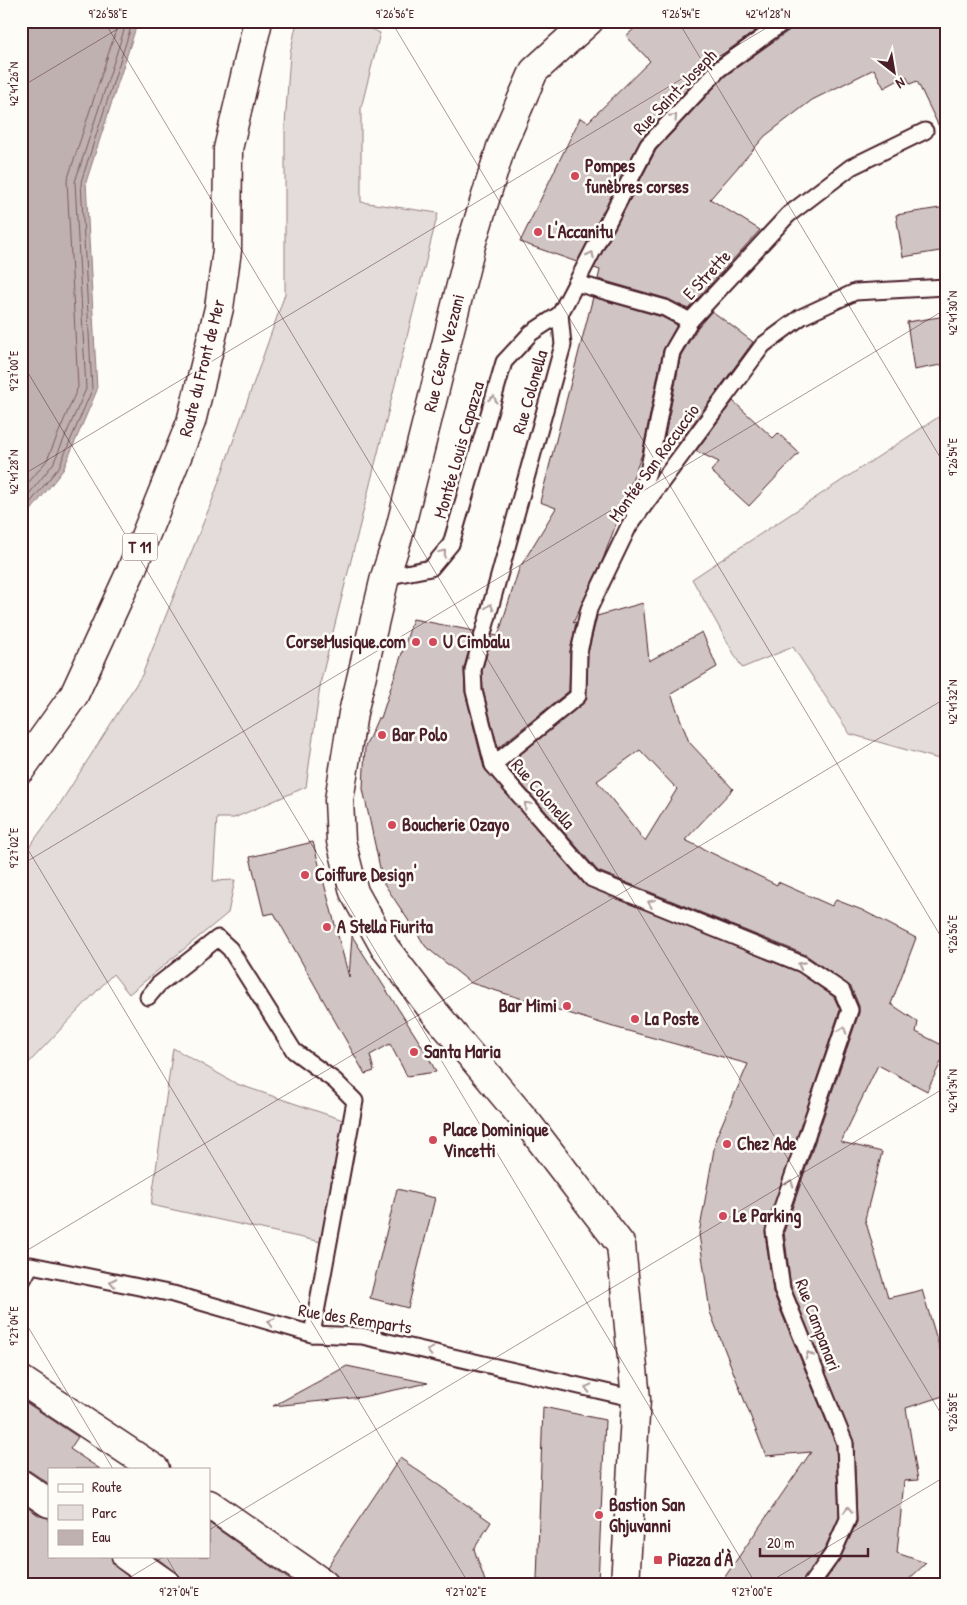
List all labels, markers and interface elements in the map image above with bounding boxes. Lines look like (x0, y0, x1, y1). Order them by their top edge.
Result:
text: 9°26'58"E (89, 5, 128, 22)
text: 9°26'56"E (376, 5, 415, 22)
text: 9°26'54"E (662, 5, 701, 22)
text: 42°41'28"N (746, 5, 790, 22)
street label: Rue Saint-Joseph (627, 43, 722, 140)
north arrow (870, 48, 920, 98)
text: 42°41'26"N (5, 62, 22, 106)
text: N (892, 74, 909, 94)
one-way arrow (668, 113, 677, 122)
place label: Pompes funèbres corses (585, 153, 689, 199)
marker: Pompes funèbres corses (569, 170, 581, 182)
place label: L'Accanitu (548, 219, 614, 244)
marker: L'Accanitu (532, 226, 544, 238)
street label: E Strette (677, 244, 736, 305)
one-way arrow (585, 251, 595, 260)
street label: Rue César Vezzani (417, 291, 470, 414)
text: 42°41'30"N (944, 291, 961, 335)
street label: Route du Front de Mer (172, 296, 231, 439)
street label: Rue Colonella (506, 347, 553, 437)
text: 9°27'00"E (5, 350, 22, 391)
street label: Montée Louis Capazza (427, 379, 490, 521)
one-way arrow (488, 396, 498, 404)
street label: Montée San Roccuccio (602, 399, 705, 527)
text: 9°26'54"E (944, 437, 961, 476)
text: 42°41'28"N (5, 450, 22, 494)
road number: T 11 (122, 534, 158, 560)
one-way arrow (438, 550, 446, 559)
one-way arrow (484, 602, 495, 611)
place label: CorseMusique.com (286, 629, 406, 655)
place label: U Cimbalu (443, 629, 510, 654)
marker: CorseMusique.com (410, 636, 422, 648)
marker: U Cimbalu (427, 636, 439, 648)
text: 42°41'32"N (944, 680, 961, 724)
place label: Bar Polo (392, 722, 448, 747)
marker: Bar Polo (376, 729, 388, 741)
street label: Rue Colonella (506, 753, 581, 834)
one-way arrow (523, 801, 532, 810)
place label: Boucherie Ozayo (402, 812, 510, 838)
marker: Boucherie Ozayo (386, 819, 398, 831)
text: 9°27'02"E (5, 827, 22, 868)
place label: Coiffure Design' (315, 862, 417, 888)
marker: Coiffure Design' (299, 869, 311, 881)
one-way arrow (647, 899, 656, 909)
place label: A Stella Fiurita (337, 914, 434, 939)
text: 9°26'56"E (944, 914, 961, 953)
marker: A Stella Fiurita (321, 921, 333, 933)
one-way arrow (797, 961, 806, 971)
place label: Bar Mimi (499, 993, 557, 1018)
marker: Bar Mimi (561, 1000, 573, 1012)
place label: La Poste (645, 1006, 700, 1031)
marker: La Poste (629, 1013, 641, 1025)
one-way arrow (838, 1026, 848, 1035)
place label: Santa Maria (424, 1039, 502, 1064)
marker: Santa Maria (408, 1046, 420, 1058)
text: 42°41'34"N (944, 1069, 961, 1113)
place label: Place Dominique Vincetti (443, 1117, 550, 1163)
place label: Chez Ade (737, 1131, 797, 1156)
marker: Place Dominique Vincetti (427, 1134, 439, 1146)
marker: Chez Ade (721, 1138, 733, 1150)
one-way arrow (784, 1180, 794, 1188)
place label: Le Parking (733, 1203, 801, 1229)
marker: Le Parking (717, 1210, 729, 1222)
street label: Rue Campanari (789, 1275, 847, 1374)
one-way arrow (109, 1277, 118, 1288)
street label: Rue des Remparts (297, 1297, 414, 1340)
text: 9°27'04"E (5, 1306, 22, 1346)
one-way arrow (266, 1317, 275, 1328)
one-way arrow (425, 1346, 434, 1357)
one-way arrow (804, 1351, 815, 1360)
one-way arrow (584, 1383, 593, 1394)
text: 9°26'58"E (944, 1392, 961, 1431)
legend (48, 1468, 210, 1558)
text: Route (92, 1476, 122, 1497)
place label: Bastion San Ghjuvanni (609, 1492, 685, 1538)
text: Parc (92, 1502, 117, 1523)
one-way arrow (842, 1506, 853, 1514)
marker: Bastion San Ghjuvanni (593, 1509, 605, 1521)
scale bar (760, 1525, 867, 1557)
text: Eau (92, 1526, 111, 1547)
text: 20 m (767, 1532, 794, 1553)
place label: Piazza d'À (668, 1547, 733, 1572)
marker: Piazza d'À (652, 1554, 664, 1566)
text: 9°27'04"E (159, 1583, 199, 1600)
text: 9°27'02"E (446, 1583, 487, 1600)
text: 9°27'00"E (732, 1583, 773, 1600)

